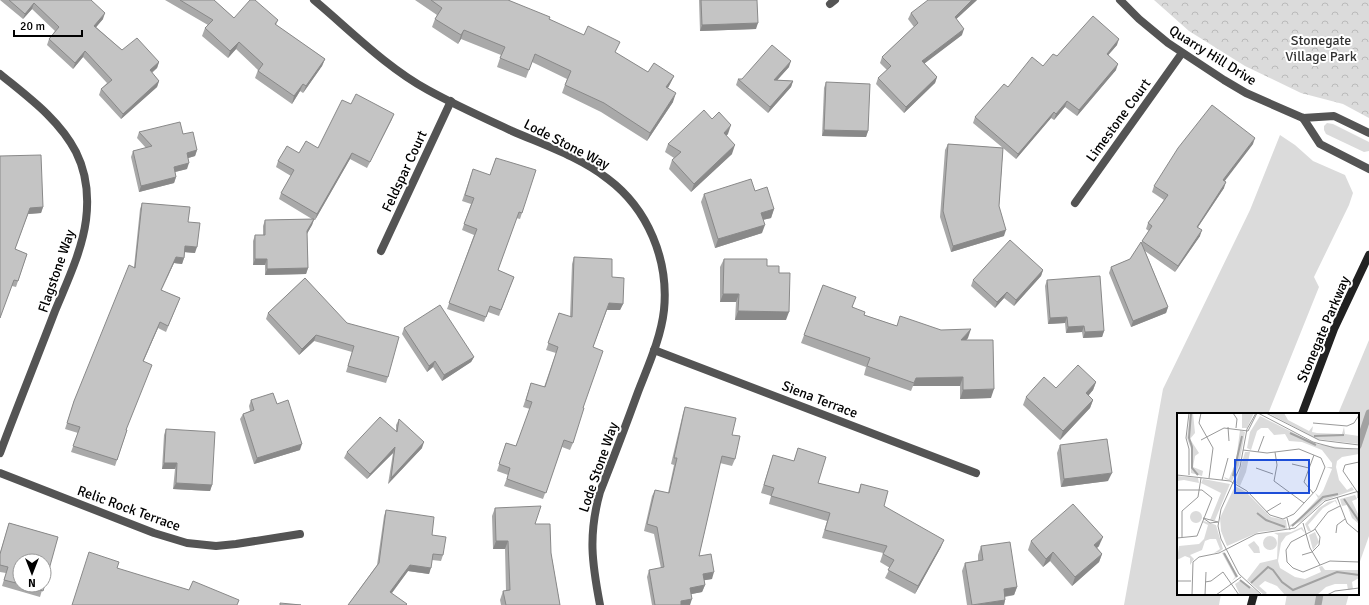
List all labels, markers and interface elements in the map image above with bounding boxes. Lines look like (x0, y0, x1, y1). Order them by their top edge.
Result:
scale bar (14, 12, 82, 38)
text: 20 m (20, 19, 45, 34)
street label: Quarry Hill Drive (1166, 22, 1260, 89)
park label: Stonegate Village Park (1285, 32, 1357, 65)
street label: Limestone Court (1083, 75, 1154, 165)
street label: Lode Stone Way (521, 115, 613, 174)
street label: Feldspar Court (378, 128, 431, 215)
street label: Flagstone Way (34, 227, 79, 315)
street label: Stonegate Parkway (1293, 273, 1354, 385)
street label: Siena Terrace (779, 377, 860, 422)
inset map (1177, 413, 1359, 595)
street label: Lode Stone Way (575, 419, 622, 514)
street label: Relic Rock Terrace (75, 482, 183, 535)
north arrow (12, 553, 52, 593)
text: N (28, 576, 36, 589)

